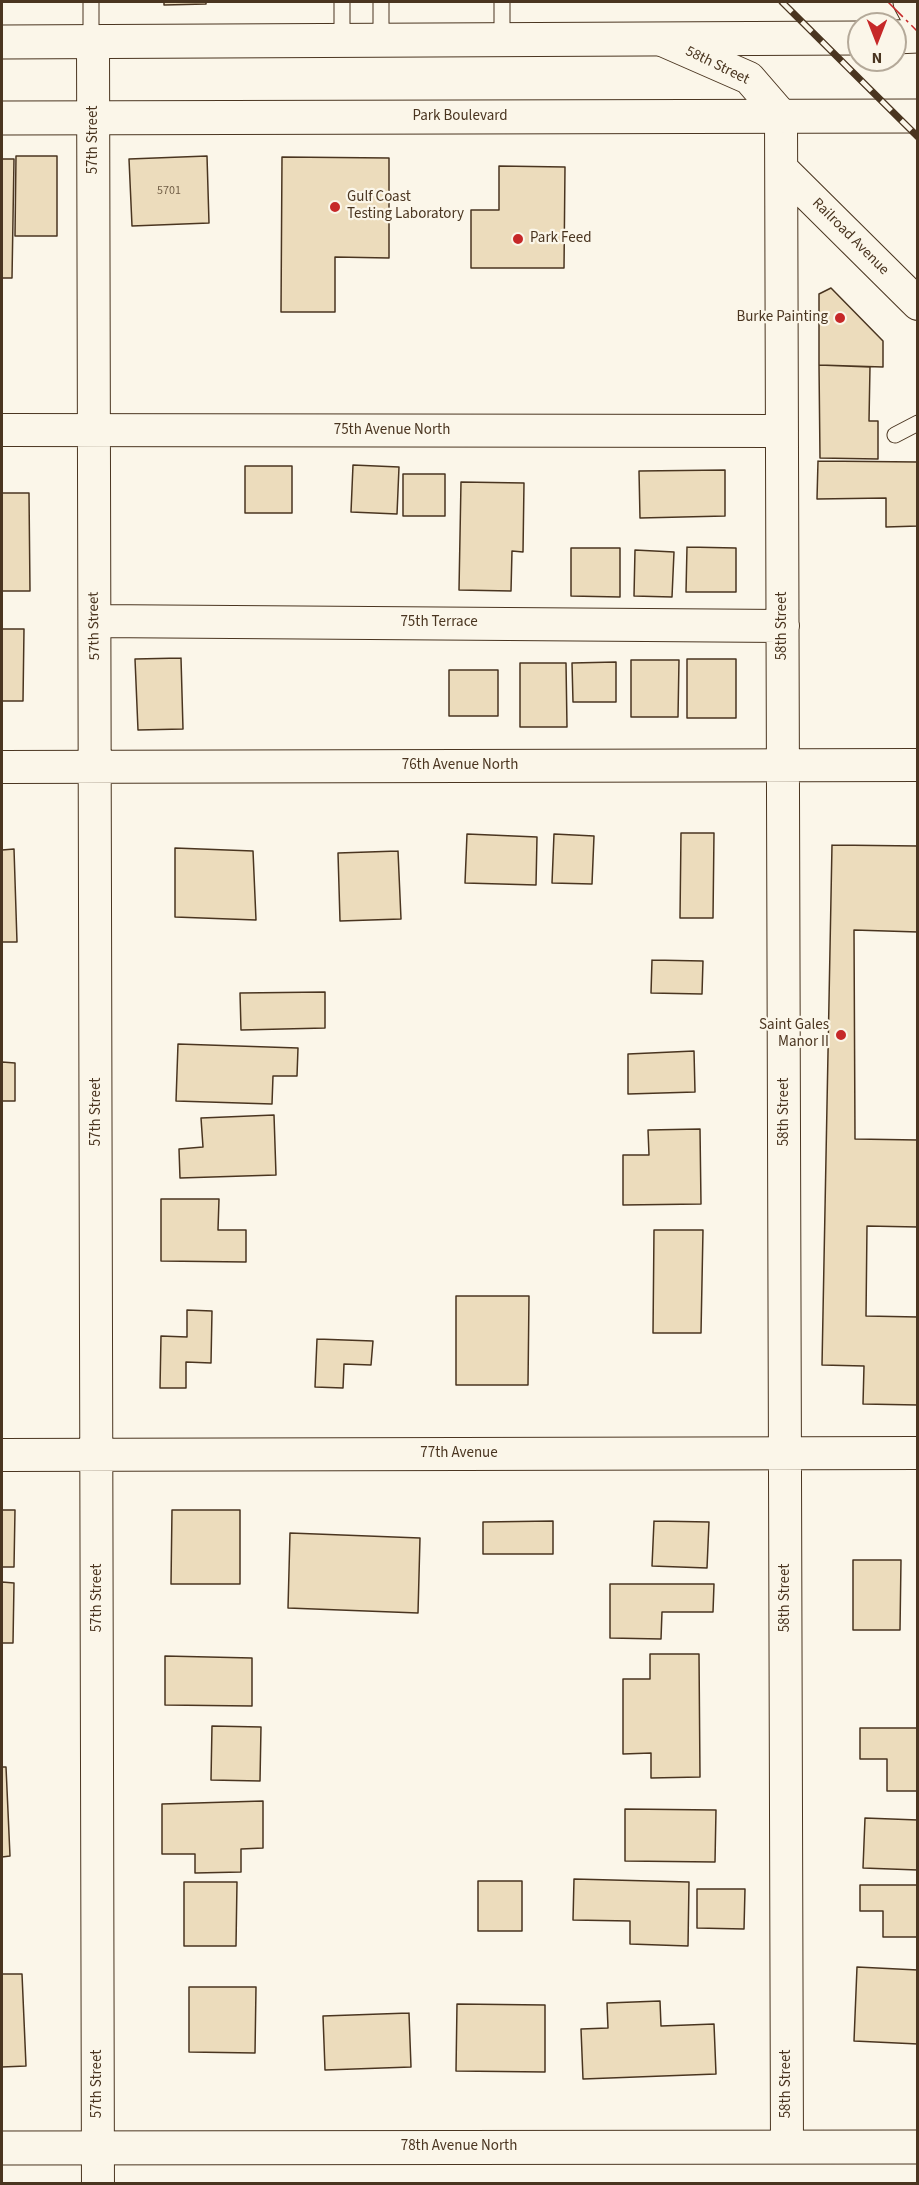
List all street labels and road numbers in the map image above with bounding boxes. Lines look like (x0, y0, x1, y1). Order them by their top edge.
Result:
street label: 58th Street (682, 43, 752, 89)
street label: 57th Street (85, 106, 103, 174)
street label: Park Boulevard (412, 108, 508, 126)
street label: Railroad Avenue (808, 195, 892, 279)
street label: 75th Avenue North (334, 422, 450, 440)
street label: 57th Street (85, 591, 105, 661)
street label: 58th Street (774, 592, 792, 660)
street label: 75th Terrace (400, 614, 478, 632)
street label: 76th Avenue North (402, 757, 518, 775)
street label: 57th Street (88, 1078, 106, 1146)
street label: 58th Street (776, 1078, 794, 1146)
street label: 77th Avenue (420, 1445, 498, 1463)
street label: 57th Street (89, 1564, 107, 1632)
street label: 58th Street (777, 1564, 795, 1632)
street label: 57th Street (89, 2050, 107, 2118)
street label: 58th Street (778, 2050, 796, 2118)
street label: 78th Avenue North (401, 2138, 517, 2156)

